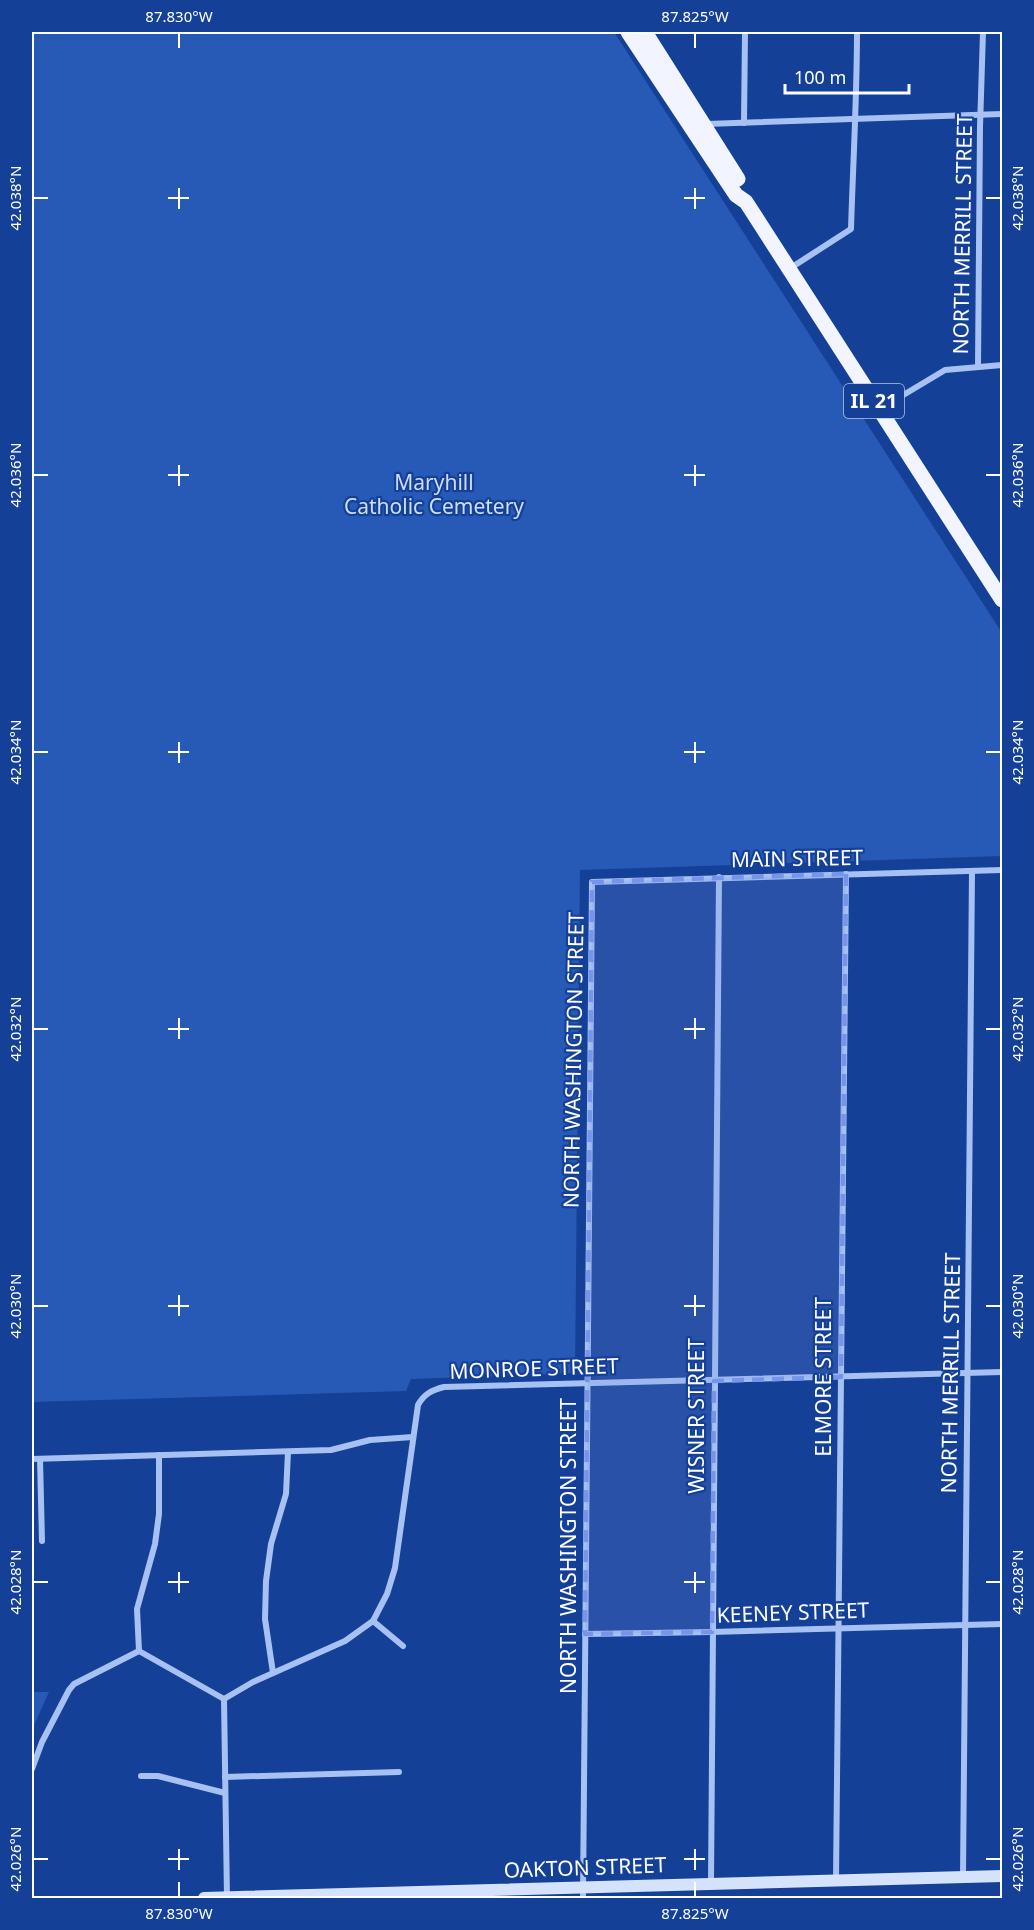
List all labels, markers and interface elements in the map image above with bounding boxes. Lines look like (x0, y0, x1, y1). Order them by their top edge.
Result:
text: 87.830°W (145, 6, 213, 26)
text: 87.825°W (661, 6, 729, 26)
scale bar (785, 57, 910, 95)
text: 100 m (794, 65, 846, 89)
street label: NORTH MERRILL STREET (946, 113, 978, 355)
text: 42.038°N (5, 166, 25, 230)
text: 42.038°N (1007, 166, 1027, 230)
road number: IL 21 (844, 384, 904, 418)
text: 42.036°N (5, 443, 25, 507)
text: 42.036°N (1007, 443, 1027, 507)
park label: Maryhill Catholic Cemetery (344, 468, 524, 520)
text: 42.034°N (5, 720, 25, 784)
text: 42.034°N (1007, 720, 1027, 784)
street label: MAIN STREET (731, 843, 864, 873)
street label: NORTH WASHINGTON STREET (556, 911, 590, 1208)
text: 42.032°N (5, 997, 25, 1061)
text: 42.032°N (1007, 997, 1027, 1061)
street label: NORTH MERRILL STREET (934, 1252, 966, 1494)
text: 42.030°N (5, 1274, 25, 1338)
text: 42.030°N (1007, 1274, 1027, 1338)
street label: ELMORE STREET (809, 1297, 837, 1457)
street label: WISNER STREET (682, 1338, 710, 1494)
street label: MONROE STREET (449, 1351, 619, 1385)
street label: NORTH WASHINGTON STREET (554, 1398, 582, 1694)
text: 42.028°N (5, 1550, 25, 1614)
text: 42.028°N (1007, 1550, 1027, 1614)
street label: KEENEY STREET (716, 1595, 870, 1629)
text: 42.026°N (5, 1827, 25, 1891)
text: 42.026°N (1007, 1827, 1027, 1891)
street label: OAKTON STREET (503, 1850, 667, 1884)
text: 87.830°W (145, 1903, 213, 1923)
text: 87.825°W (661, 1903, 729, 1923)

